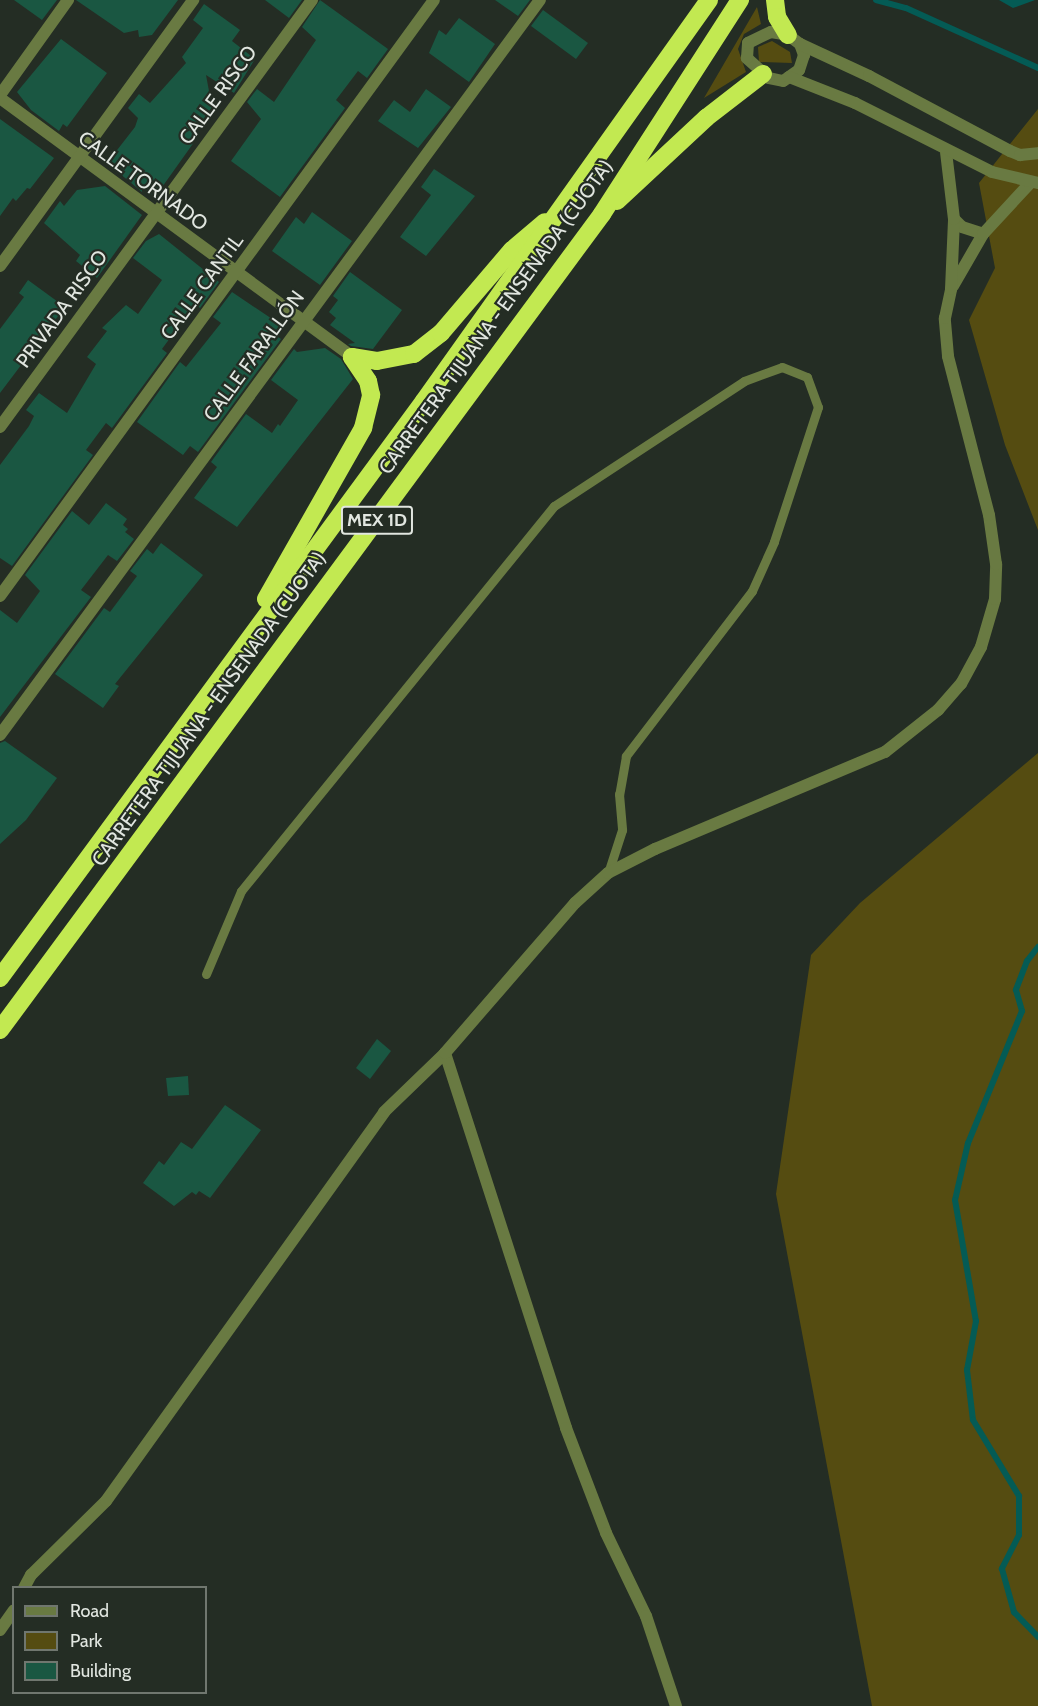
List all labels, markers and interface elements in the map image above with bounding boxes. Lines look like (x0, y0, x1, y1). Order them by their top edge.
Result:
street label: CALLE RISCO (174, 41, 262, 149)
street label: CALLE TORNADO (74, 126, 212, 236)
street label: CARRETERA TIJUANA - ENSENADA (CUOTA) (374, 155, 618, 479)
street label: CALLE CANTIL (156, 229, 248, 345)
street label: PRIVADA RISCO (11, 246, 113, 372)
street label: CALLE FARALLÓN (199, 286, 309, 426)
road number: MEX 1D (340, 505, 415, 535)
street label: CARRETERA TIJUANA - ENSENADA (CUOTA) (87, 547, 331, 871)
legend (12, 1586, 207, 1694)
text: Road (70, 1600, 109, 1622)
text: Park (70, 1630, 102, 1652)
text: Building (70, 1660, 131, 1682)

